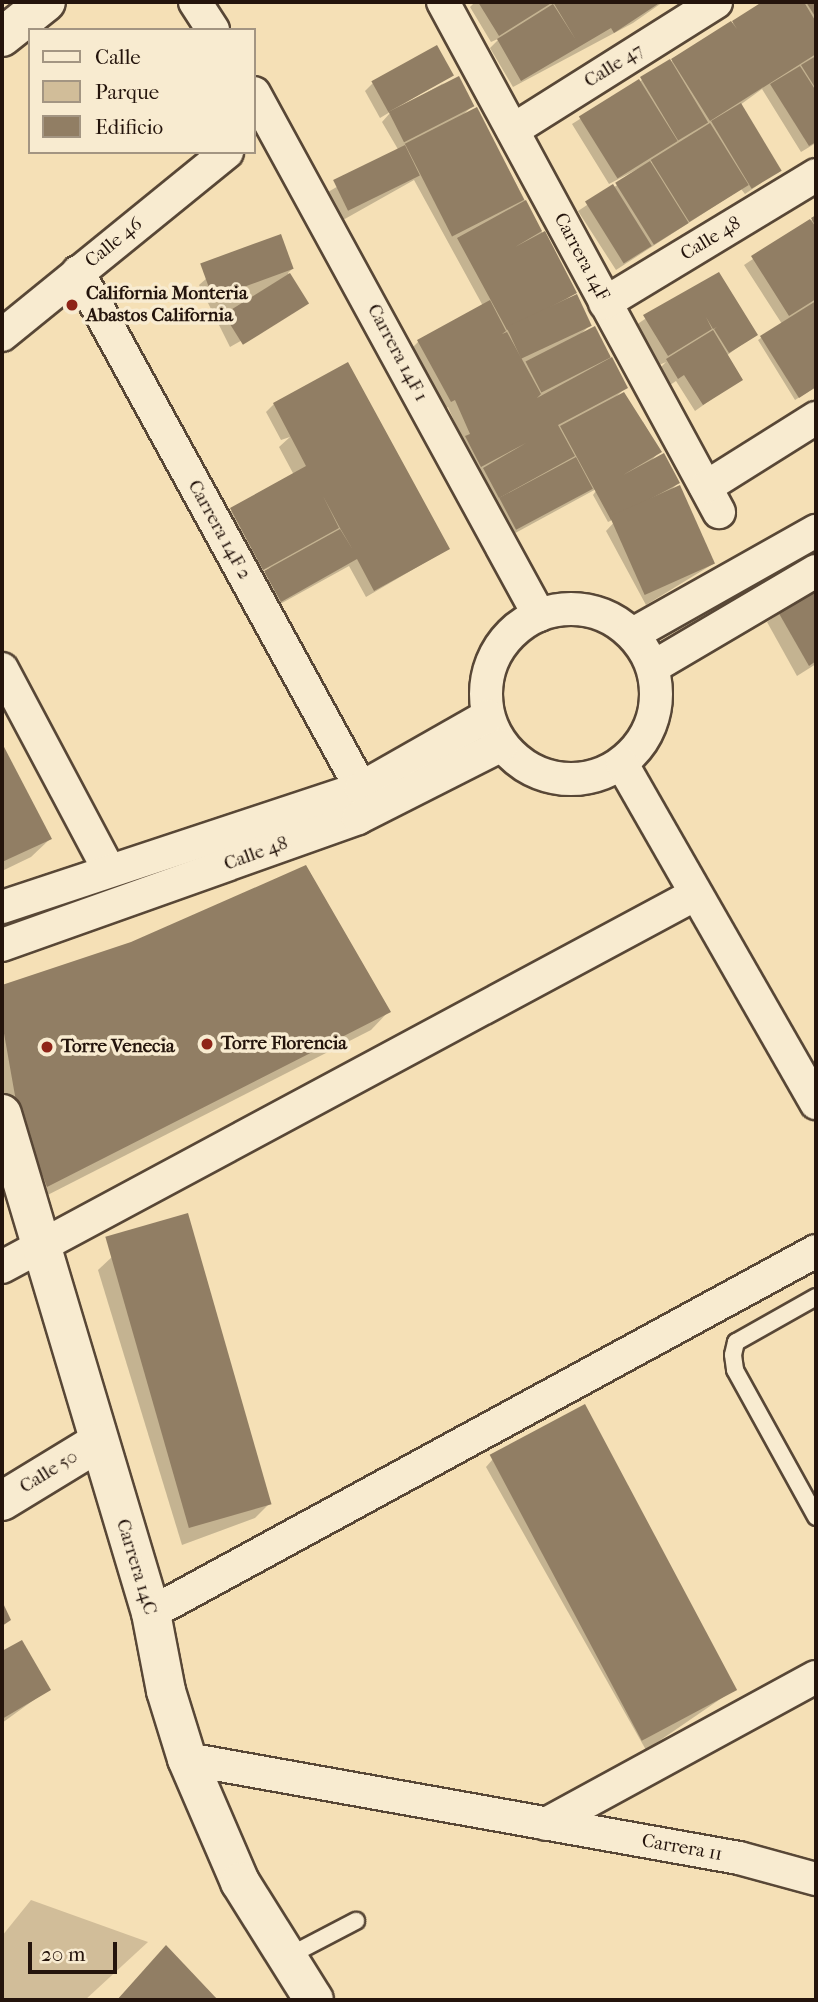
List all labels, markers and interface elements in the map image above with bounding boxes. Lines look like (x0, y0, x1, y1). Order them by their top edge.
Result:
legend (28, 28, 256, 154)
street label: Calle 47 (580, 39, 648, 93)
text: Calle (95, 45, 141, 69)
text: Parque (95, 80, 159, 104)
text: Edificio (95, 115, 163, 139)
street label: Carrera 14F (548, 209, 614, 305)
street label: Calle 48 (677, 212, 745, 266)
street label: Calle 46 (81, 213, 147, 273)
place label: California Monteria Abastos California (86, 283, 248, 327)
marker: California Monteria Abastos California (64, 297, 80, 313)
street label: Carrera 14F 1 (362, 300, 432, 406)
street label: Carrera 14F 2 (182, 476, 256, 584)
street label: Calle 48 (221, 832, 291, 876)
place label: Torre Florencia (221, 1033, 347, 1055)
place label: Torre Venecia (61, 1036, 175, 1058)
marker: Torre Florencia (199, 1036, 215, 1052)
marker: Torre Venecia (39, 1039, 55, 1055)
street label: Calle 50 (16, 1445, 82, 1499)
street label: Carrera 14C (111, 1516, 161, 1618)
street label: Carrera 11 (640, 1830, 724, 1866)
scale bar (32, 1928, 121, 1972)
text: 20 m (41, 1942, 85, 1966)

